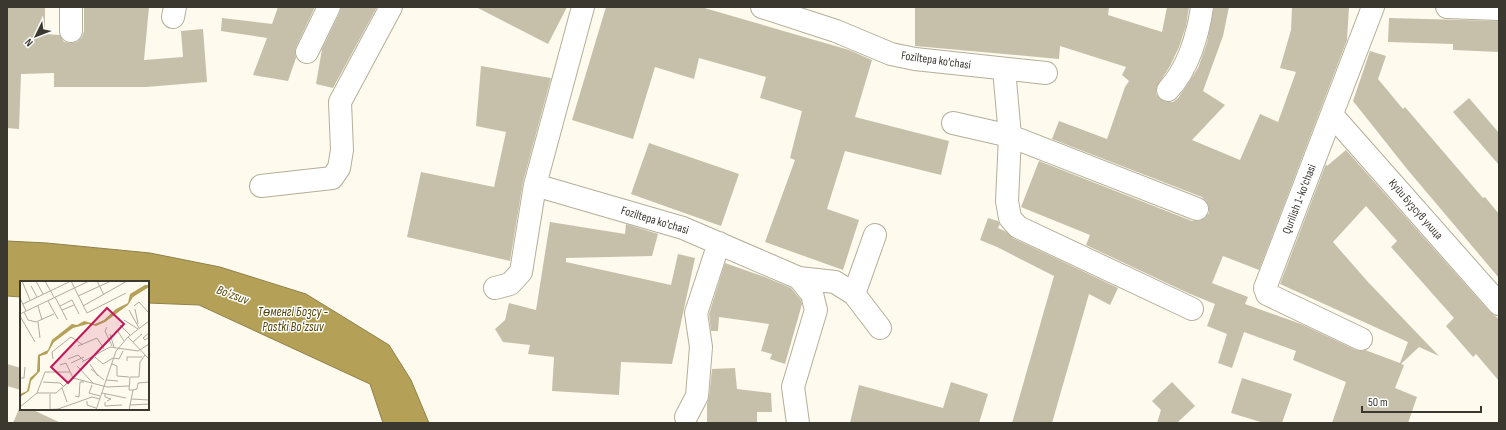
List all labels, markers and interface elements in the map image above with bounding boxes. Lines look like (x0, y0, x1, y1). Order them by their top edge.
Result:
north arrow (16, 16, 56, 56)
text: N (22, 36, 36, 49)
street label: Foziltepa ko'chasi (900, 48, 972, 73)
street label: Qurilish 1-ko'chasi (1279, 162, 1320, 236)
street label: Куйи Бузсув улица (1385, 176, 1446, 243)
street label: Foziltepa ko'chasi (619, 203, 691, 238)
inset map (20, 281, 149, 410)
water label: Boʻzsuv (214, 282, 252, 309)
water label: Төменгі Бозсу - Pastki Boʻzsuv (258, 304, 328, 335)
scale bar (1362, 388, 1481, 414)
text: 50 m (1368, 395, 1388, 410)

